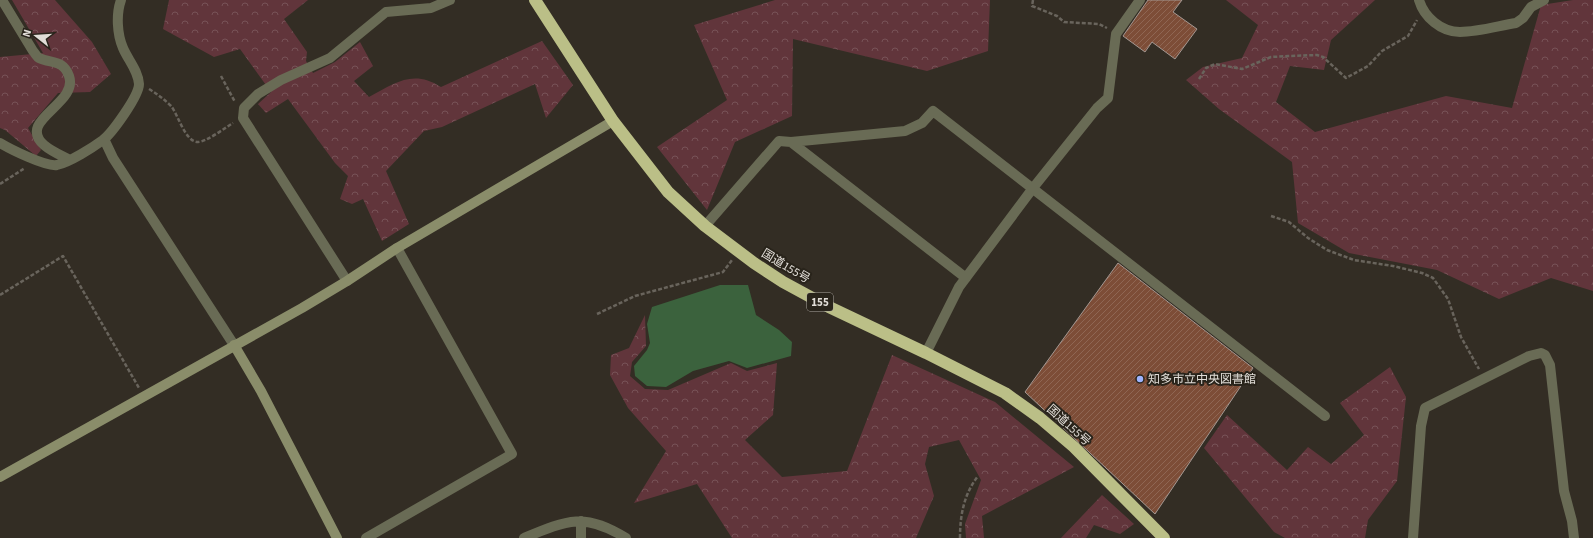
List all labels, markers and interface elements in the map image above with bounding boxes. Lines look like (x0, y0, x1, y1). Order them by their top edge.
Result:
north arrow (16, 16, 56, 56)
text: N (19, 28, 35, 39)
street label: 国道155号 (758, 245, 813, 288)
road number: 155 (807, 293, 833, 311)
place label: 知多市立中央図書館 (1148, 371, 1256, 388)
marker: 知多市立中央図書館 (1135, 374, 1145, 384)
street label: 国道155号 (1043, 401, 1094, 450)

